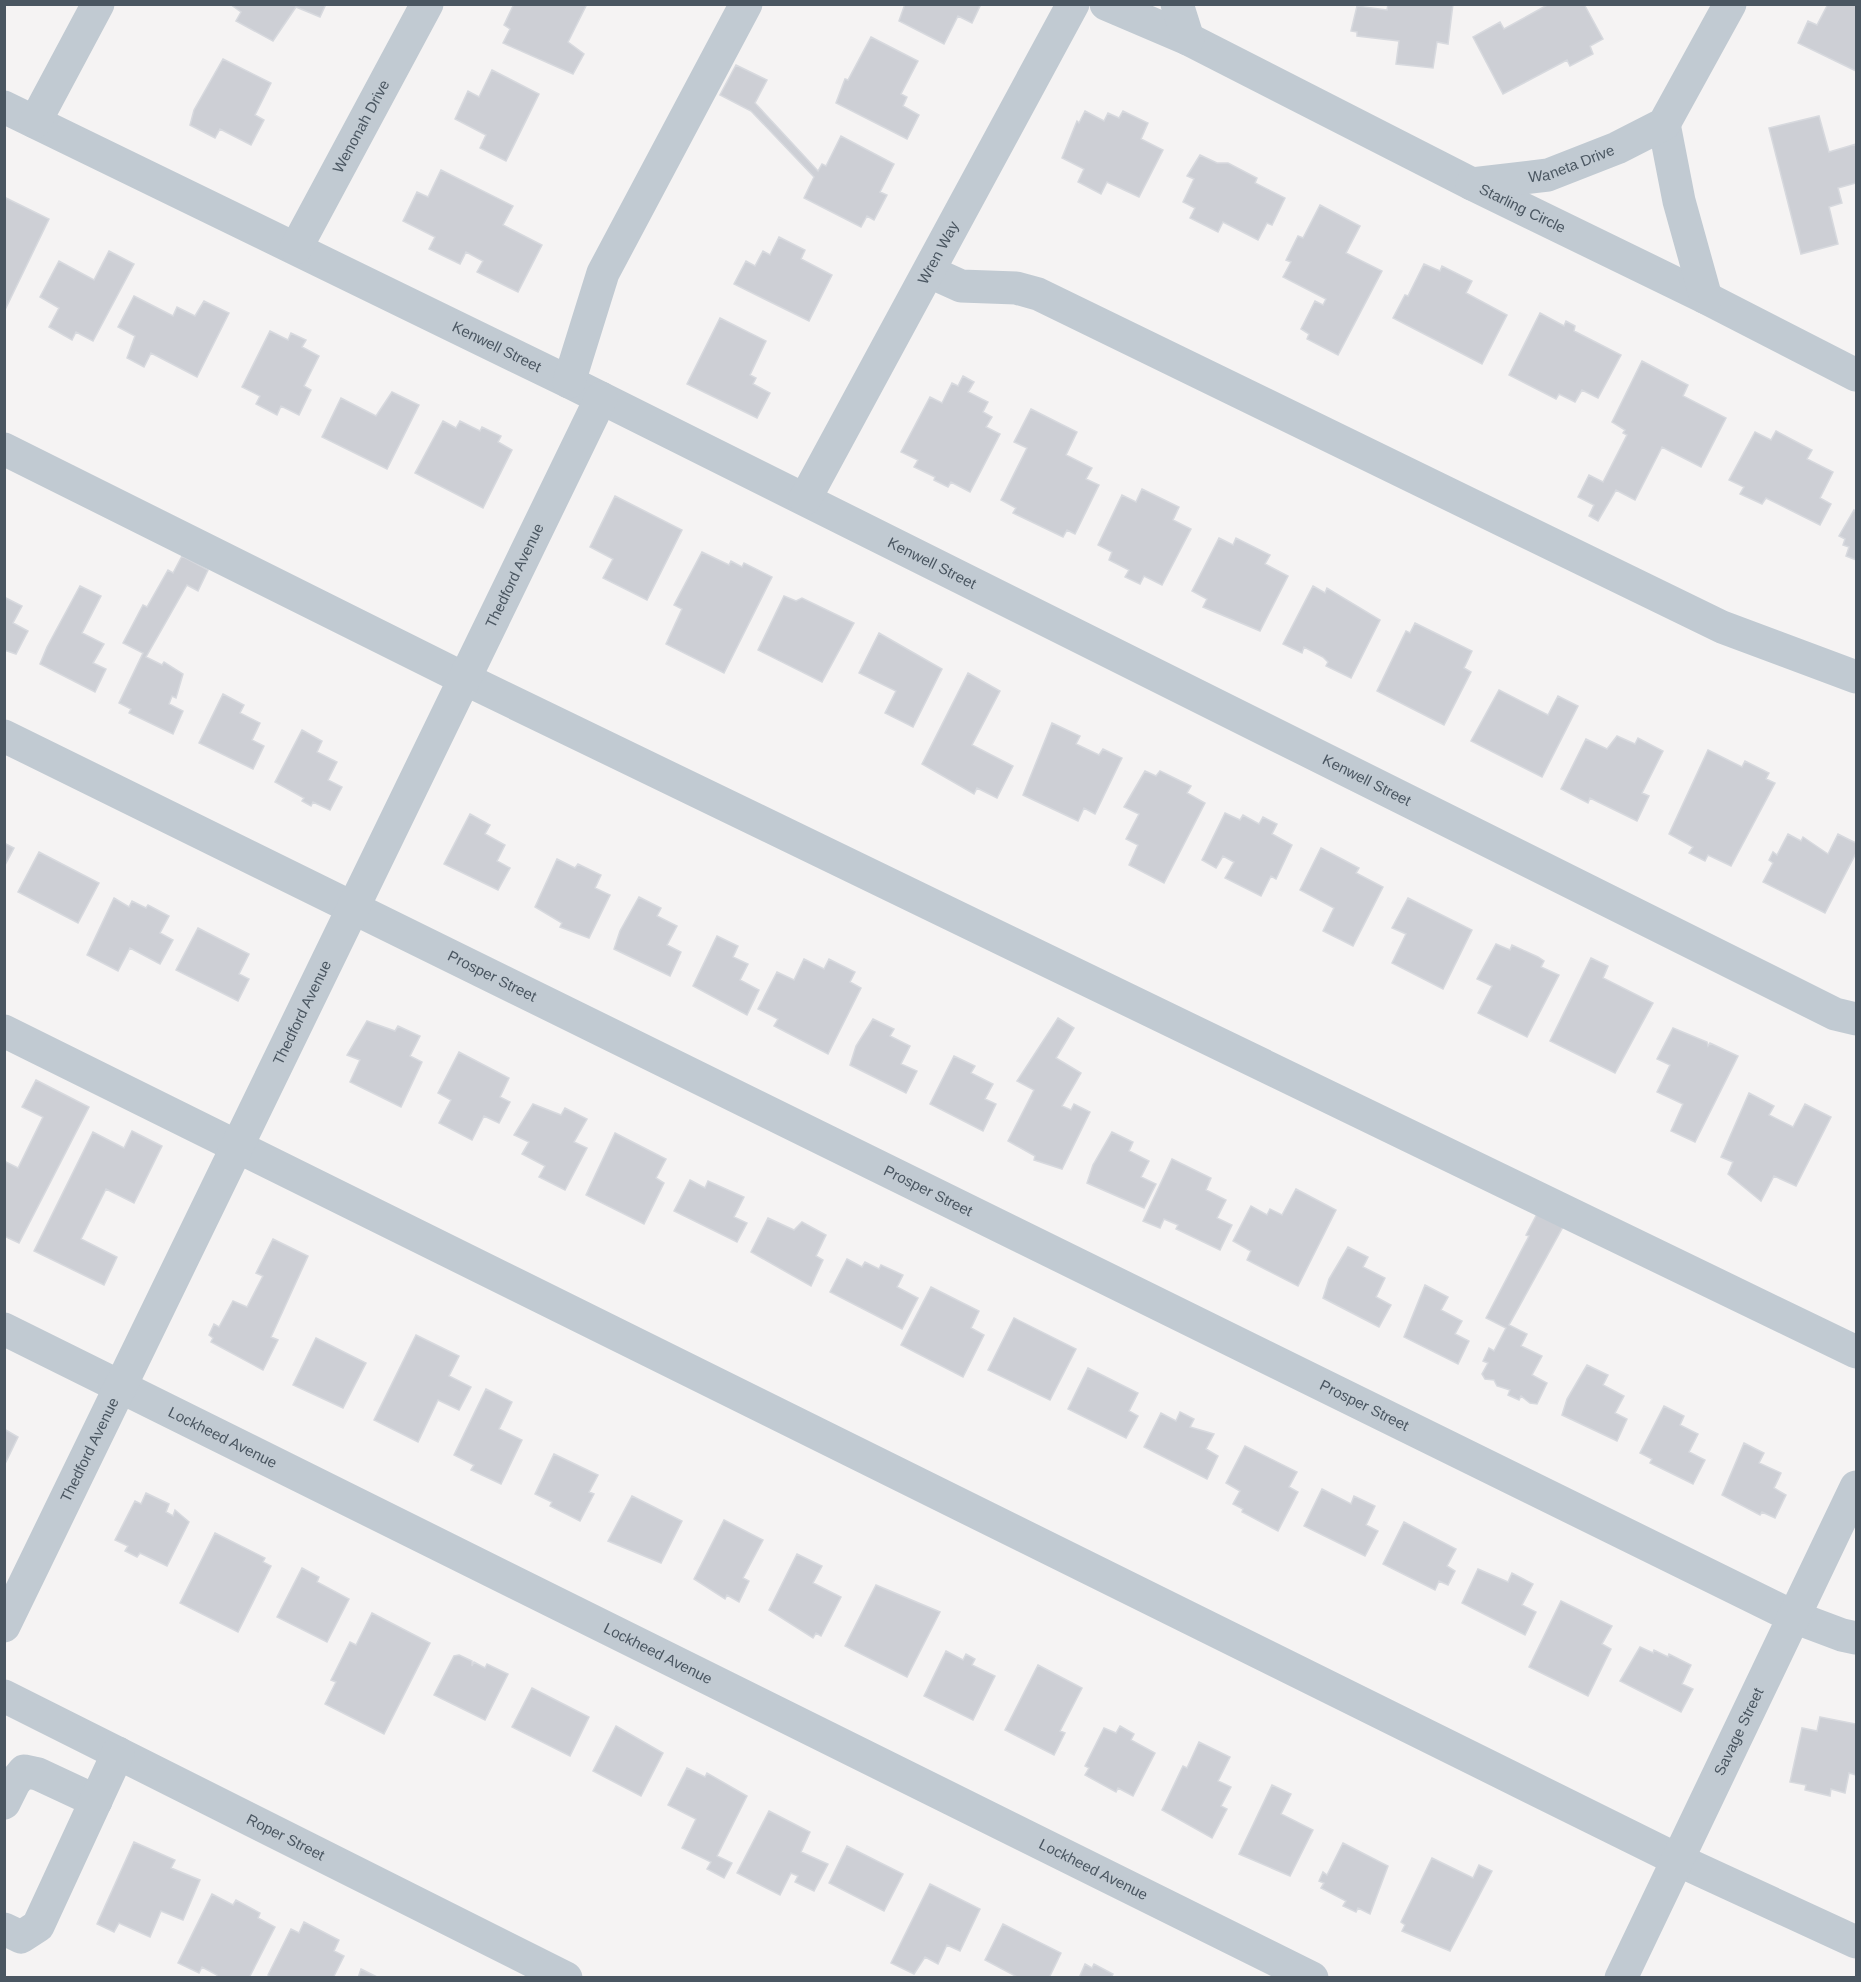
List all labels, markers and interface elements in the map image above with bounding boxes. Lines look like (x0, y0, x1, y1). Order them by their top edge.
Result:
street label: Wenonah Drive (329, 77, 393, 176)
street label: Waneta Drive (1527, 141, 1617, 185)
street label: Starling Circle (1477, 180, 1568, 236)
street label: Wren Way (914, 218, 962, 287)
street label: Kenwell Street (450, 318, 545, 376)
street label: Thedford Avenue (482, 520, 547, 630)
street label: Kenwell Street (885, 534, 980, 592)
street label: Kenwell Street (1320, 751, 1415, 809)
street label: Prosper Street (445, 947, 540, 1005)
street label: Thedford Avenue (269, 957, 334, 1067)
street label: Prosper Street (881, 1161, 976, 1220)
street label: Prosper Street (1317, 1376, 1412, 1434)
street label: Thedford Avenue (57, 1395, 122, 1504)
street label: Lockheed Avenue (166, 1403, 280, 1471)
street label: Lockheed Avenue (601, 1619, 715, 1687)
street label: Savage Street (1710, 1684, 1767, 1778)
street label: Roper Street (244, 1810, 328, 1864)
street label: Lockheed Avenue (1036, 1835, 1151, 1903)

